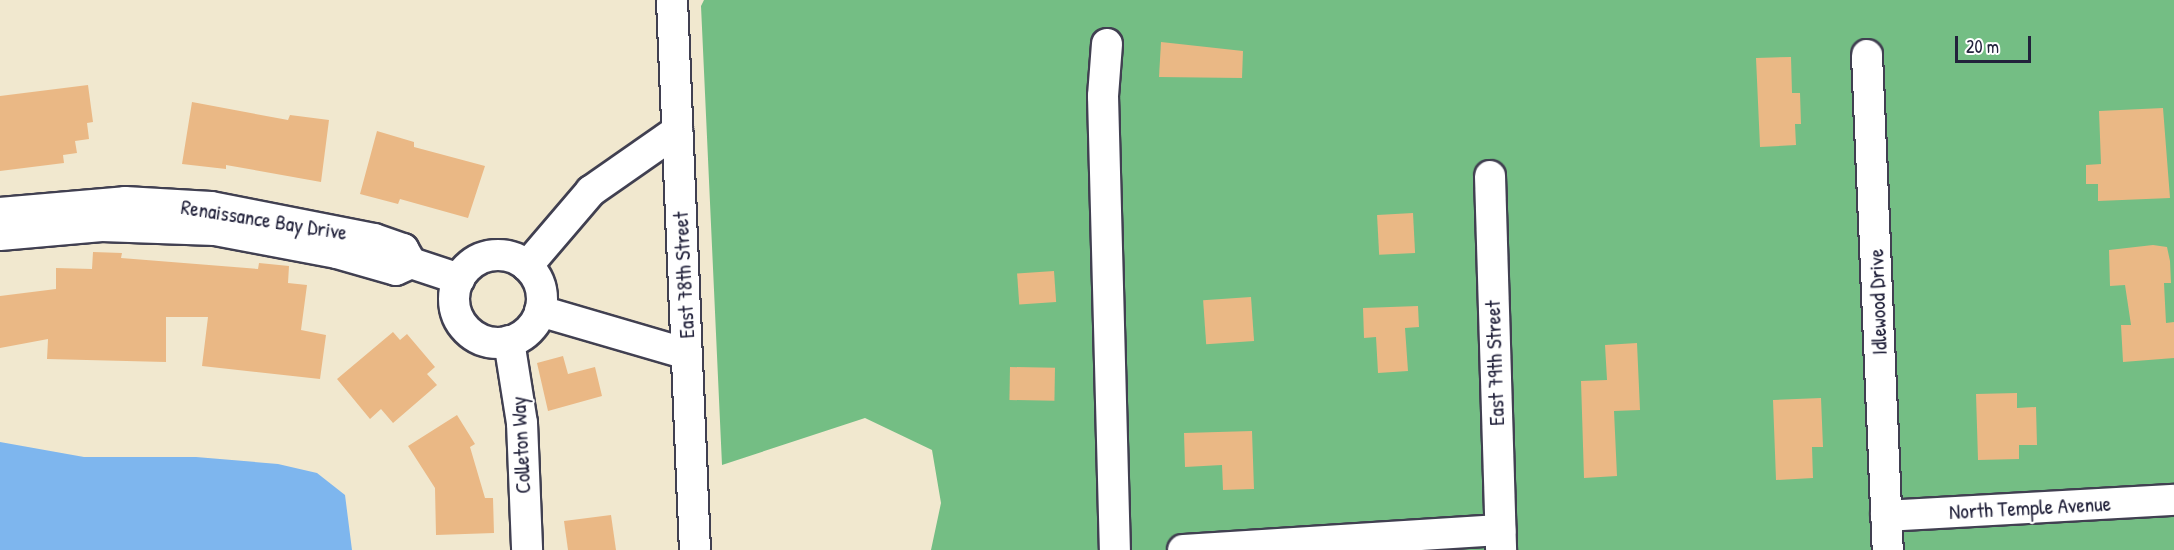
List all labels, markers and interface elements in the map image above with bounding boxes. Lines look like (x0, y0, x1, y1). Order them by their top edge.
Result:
scale bar (1958, 24, 2034, 62)
text: 20 m (1966, 34, 1999, 59)
street label: Renaissance Bay Drive (179, 194, 349, 246)
street label: East 78th Street (668, 211, 700, 339)
street label: Idlewood Drive (1864, 248, 1892, 356)
street label: East 79th Street (1480, 300, 1510, 426)
street label: Colleton Way (506, 396, 536, 494)
street label: North Temple Avenue (1948, 491, 2112, 525)

